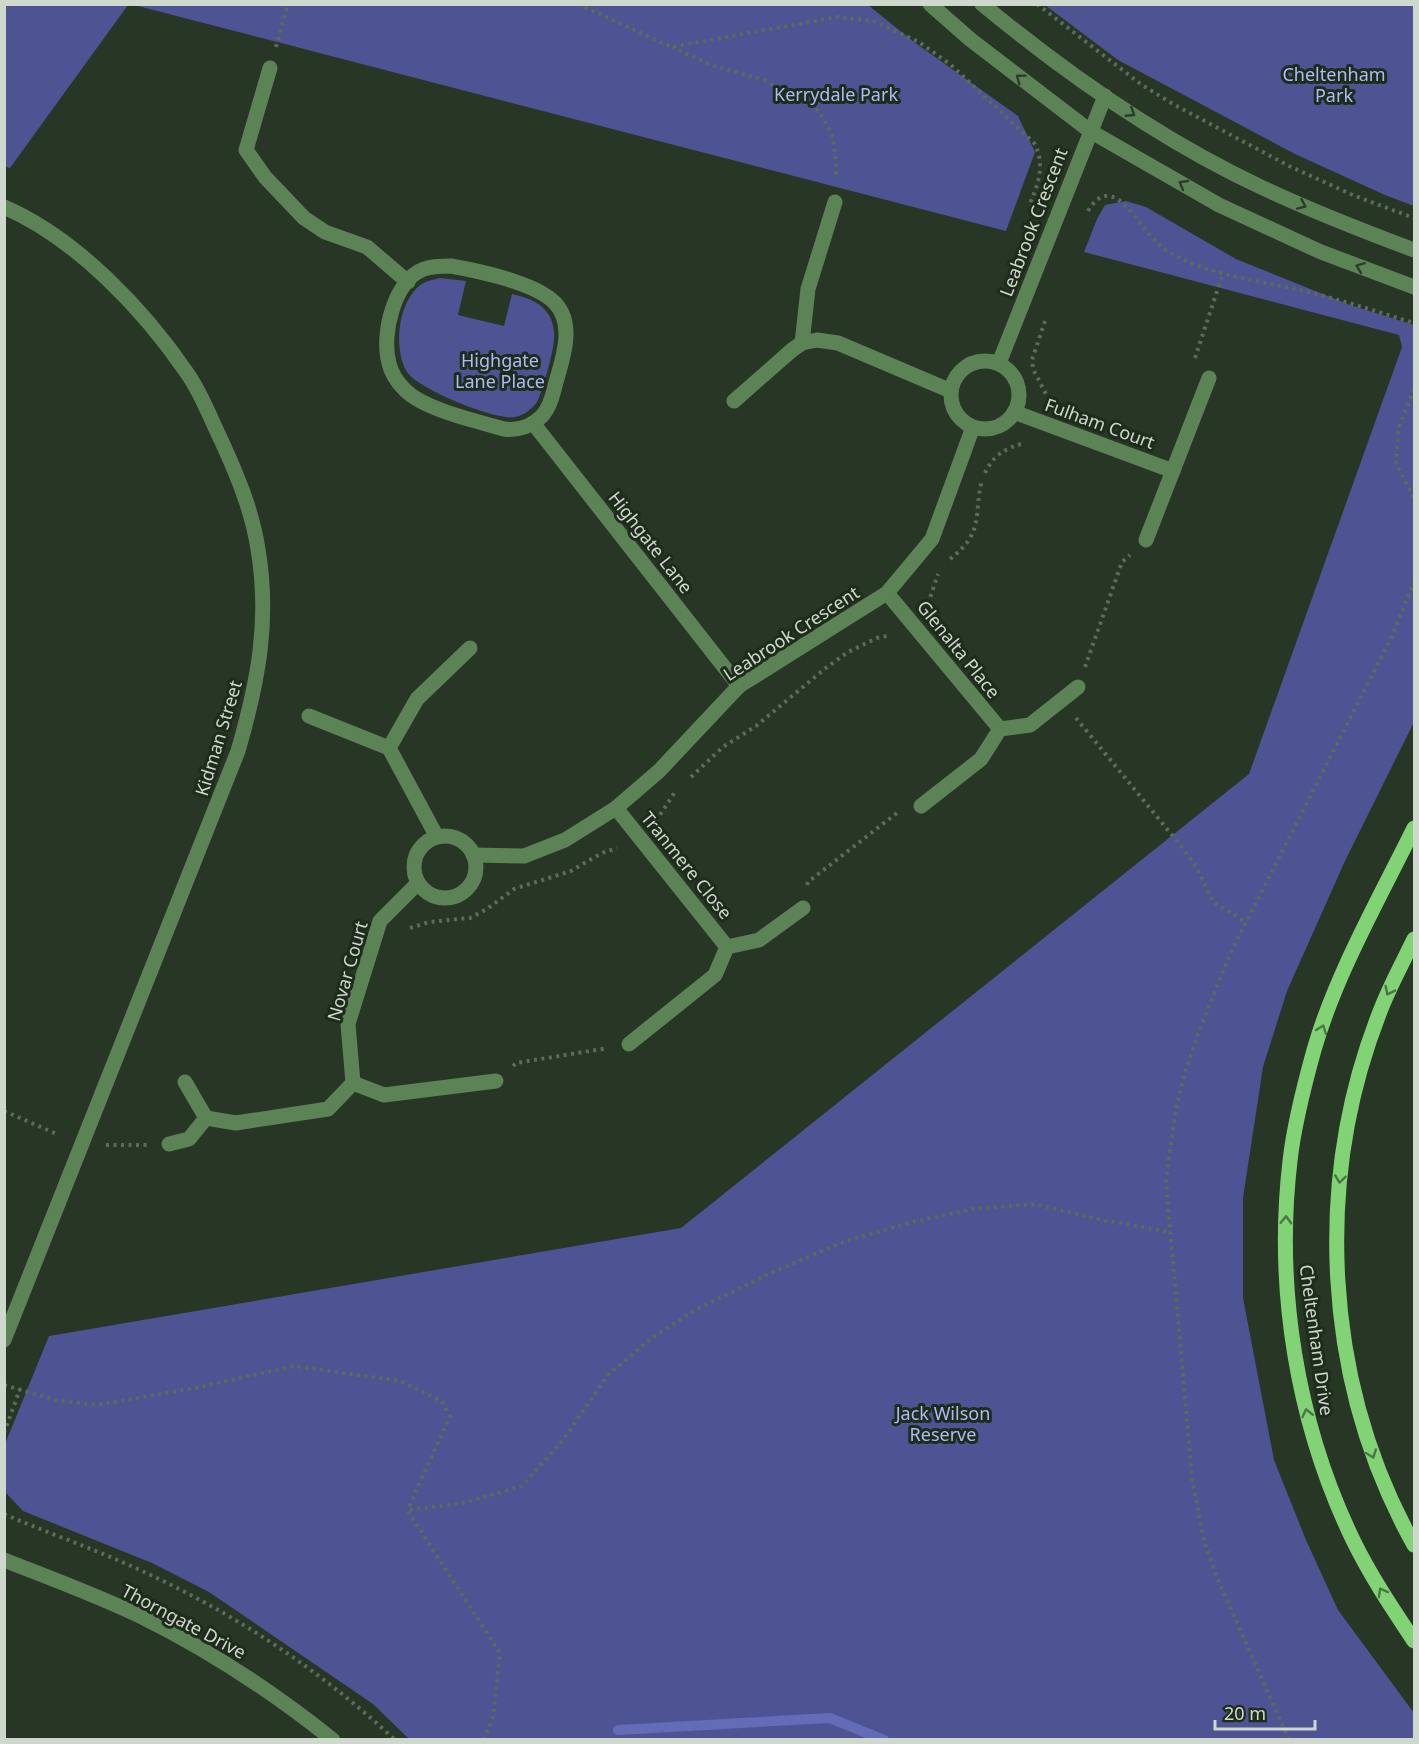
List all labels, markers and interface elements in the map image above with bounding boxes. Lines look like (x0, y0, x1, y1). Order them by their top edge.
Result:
park label: Cheltenham Park (1282, 62, 1386, 107)
one-way arrow (1016, 75, 1027, 86)
park label: Kerrydale Park (774, 82, 898, 106)
one-way arrow (1125, 105, 1135, 117)
street label: Leabrook Crescent (994, 144, 1073, 300)
one-way arrow (1179, 180, 1189, 192)
one-way arrow (1296, 198, 1307, 210)
one-way arrow (1355, 261, 1366, 274)
park label: Highgate Lane Place (455, 348, 545, 393)
street label: Fulham Court (1042, 392, 1159, 454)
street label: Highgate Lane (604, 486, 698, 598)
street label: Leabrook Crescent (718, 580, 864, 686)
street label: Glenalta Place (912, 595, 1006, 703)
street label: Kidman Street (189, 677, 247, 799)
street label: Tranmere Close (636, 806, 738, 924)
street label: Novar Court (321, 918, 373, 1024)
one-way arrow (1384, 985, 1396, 996)
one-way arrow (1315, 1024, 1327, 1035)
one-way arrow (1334, 1175, 1347, 1184)
one-way arrow (1280, 1215, 1293, 1224)
street label: Cheltenham Drive (1295, 1263, 1339, 1417)
park label: Jack Wilson Reserve (894, 1401, 990, 1446)
one-way arrow (1301, 1408, 1314, 1418)
one-way arrow (1365, 1448, 1377, 1459)
street label: Thorngate Drive (118, 1578, 250, 1664)
one-way arrow (1378, 1588, 1389, 1598)
scale bar (1215, 1693, 1316, 1731)
text: 20 m (1224, 1701, 1266, 1725)

